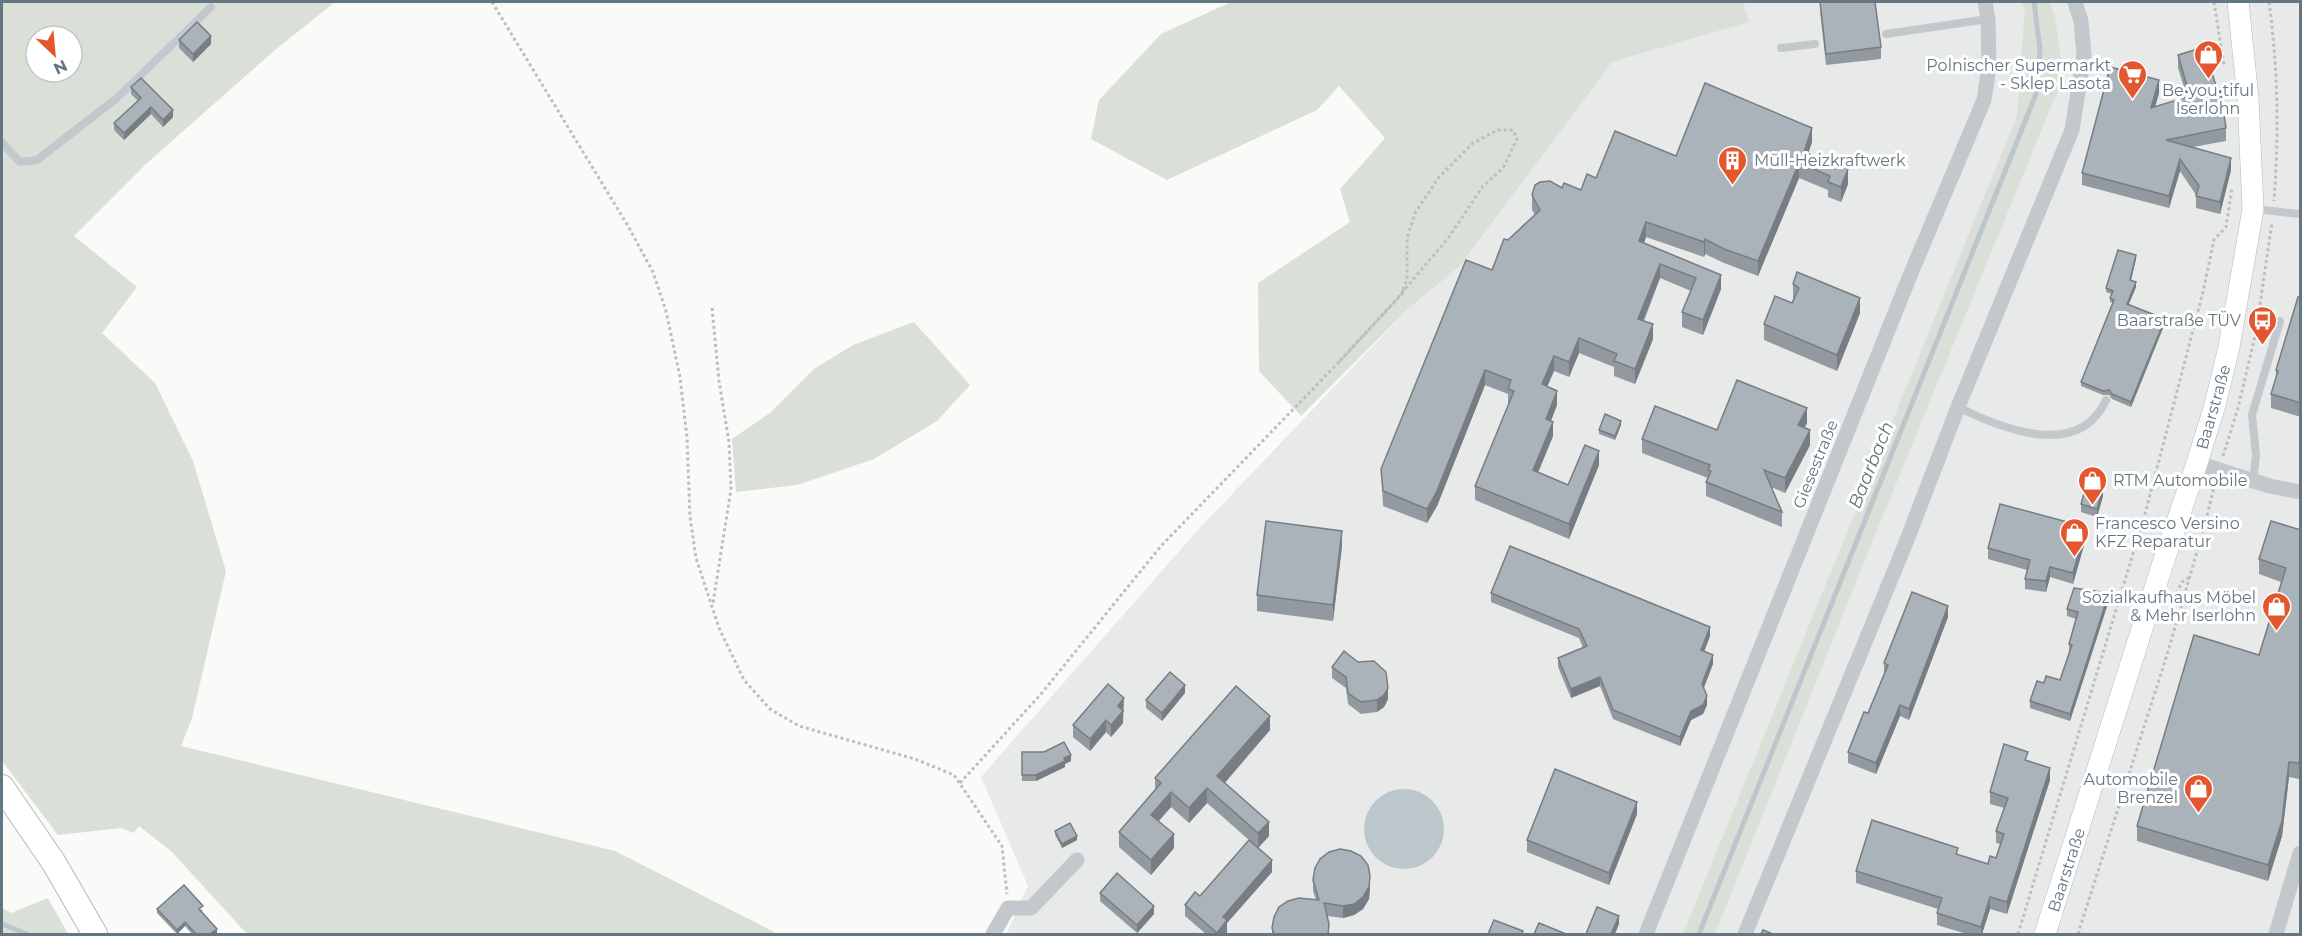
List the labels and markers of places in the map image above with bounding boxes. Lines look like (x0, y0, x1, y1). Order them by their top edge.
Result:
shop icon: Be•you•tiful Iserlohn (2192, 38, 2224, 80)
place label: Polnischer Supermarkt - Sklep Lasota (1926, 56, 2112, 93)
supermarket icon: Polnischer Supermarkt - Sklep Lasota (2116, 58, 2148, 100)
place label: Be•you•tiful Iserlohn (2162, 81, 2254, 118)
building icon: Müll-Heizkraftwerk (1717, 144, 1749, 186)
place label: Müll-Heizkraftwerk (1754, 151, 1906, 170)
bus stop icon: Baarstraße TÜV (2246, 304, 2278, 346)
place label: Baarstraße TÜV (2117, 310, 2242, 330)
shop icon: RTM Automobile (2076, 464, 2108, 506)
place label: RTM Automobile (2113, 471, 2247, 490)
place label: Francesco Versino KFZ Reparatur (2095, 514, 2240, 551)
shop icon: Francesco Versino KFZ Reparatur (2058, 516, 2090, 558)
place label: Sozialkaufhaus Möbel & Mehr Iserlohn (2082, 588, 2256, 625)
shop icon: Sozialkaufhaus Möbel & Mehr Iserlohn (2261, 590, 2293, 632)
place label: Automobile Brenzel (2084, 770, 2178, 807)
shop icon: Automobile Brenzel (2183, 772, 2215, 814)

